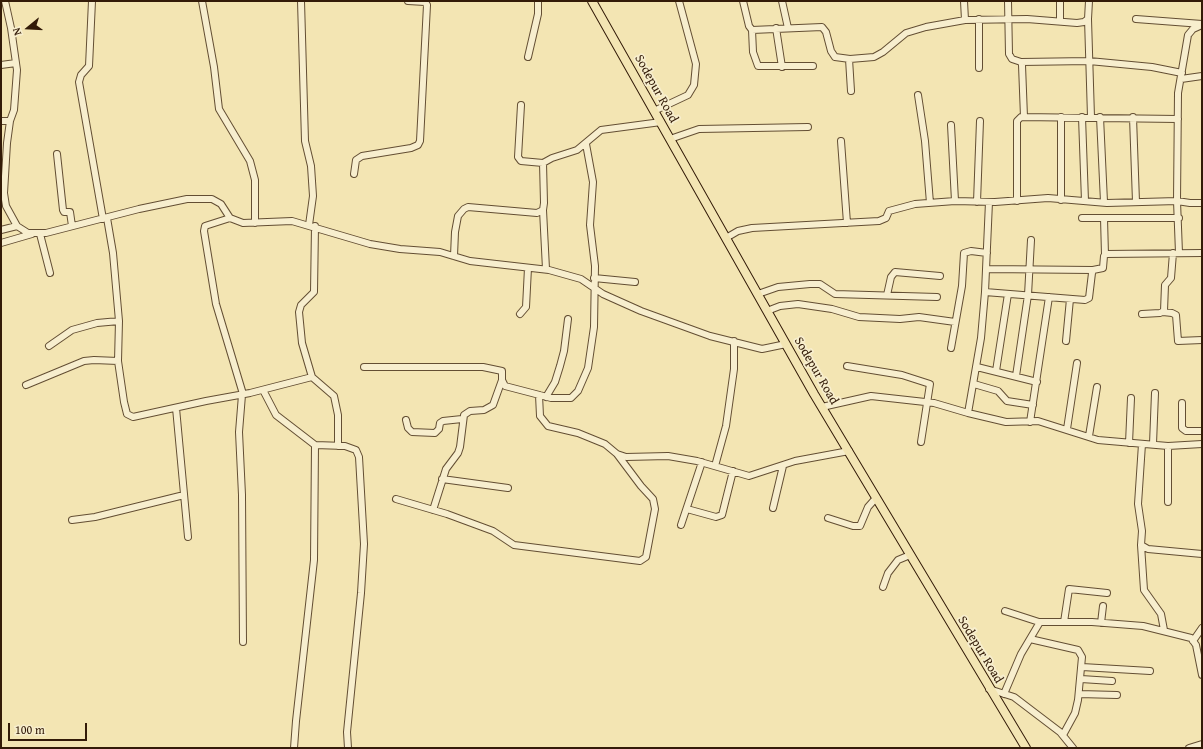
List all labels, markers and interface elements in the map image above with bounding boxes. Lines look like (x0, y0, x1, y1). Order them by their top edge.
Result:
north arrow (8, 8, 48, 48)
text: N (8, 26, 25, 38)
street label: Sodepur Road (631, 52, 681, 126)
street label: Sodepur Road (790, 334, 842, 408)
street label: Sodepur Road (954, 614, 1006, 686)
scale bar (10, 715, 89, 741)
text: 100 m (15, 721, 45, 738)

